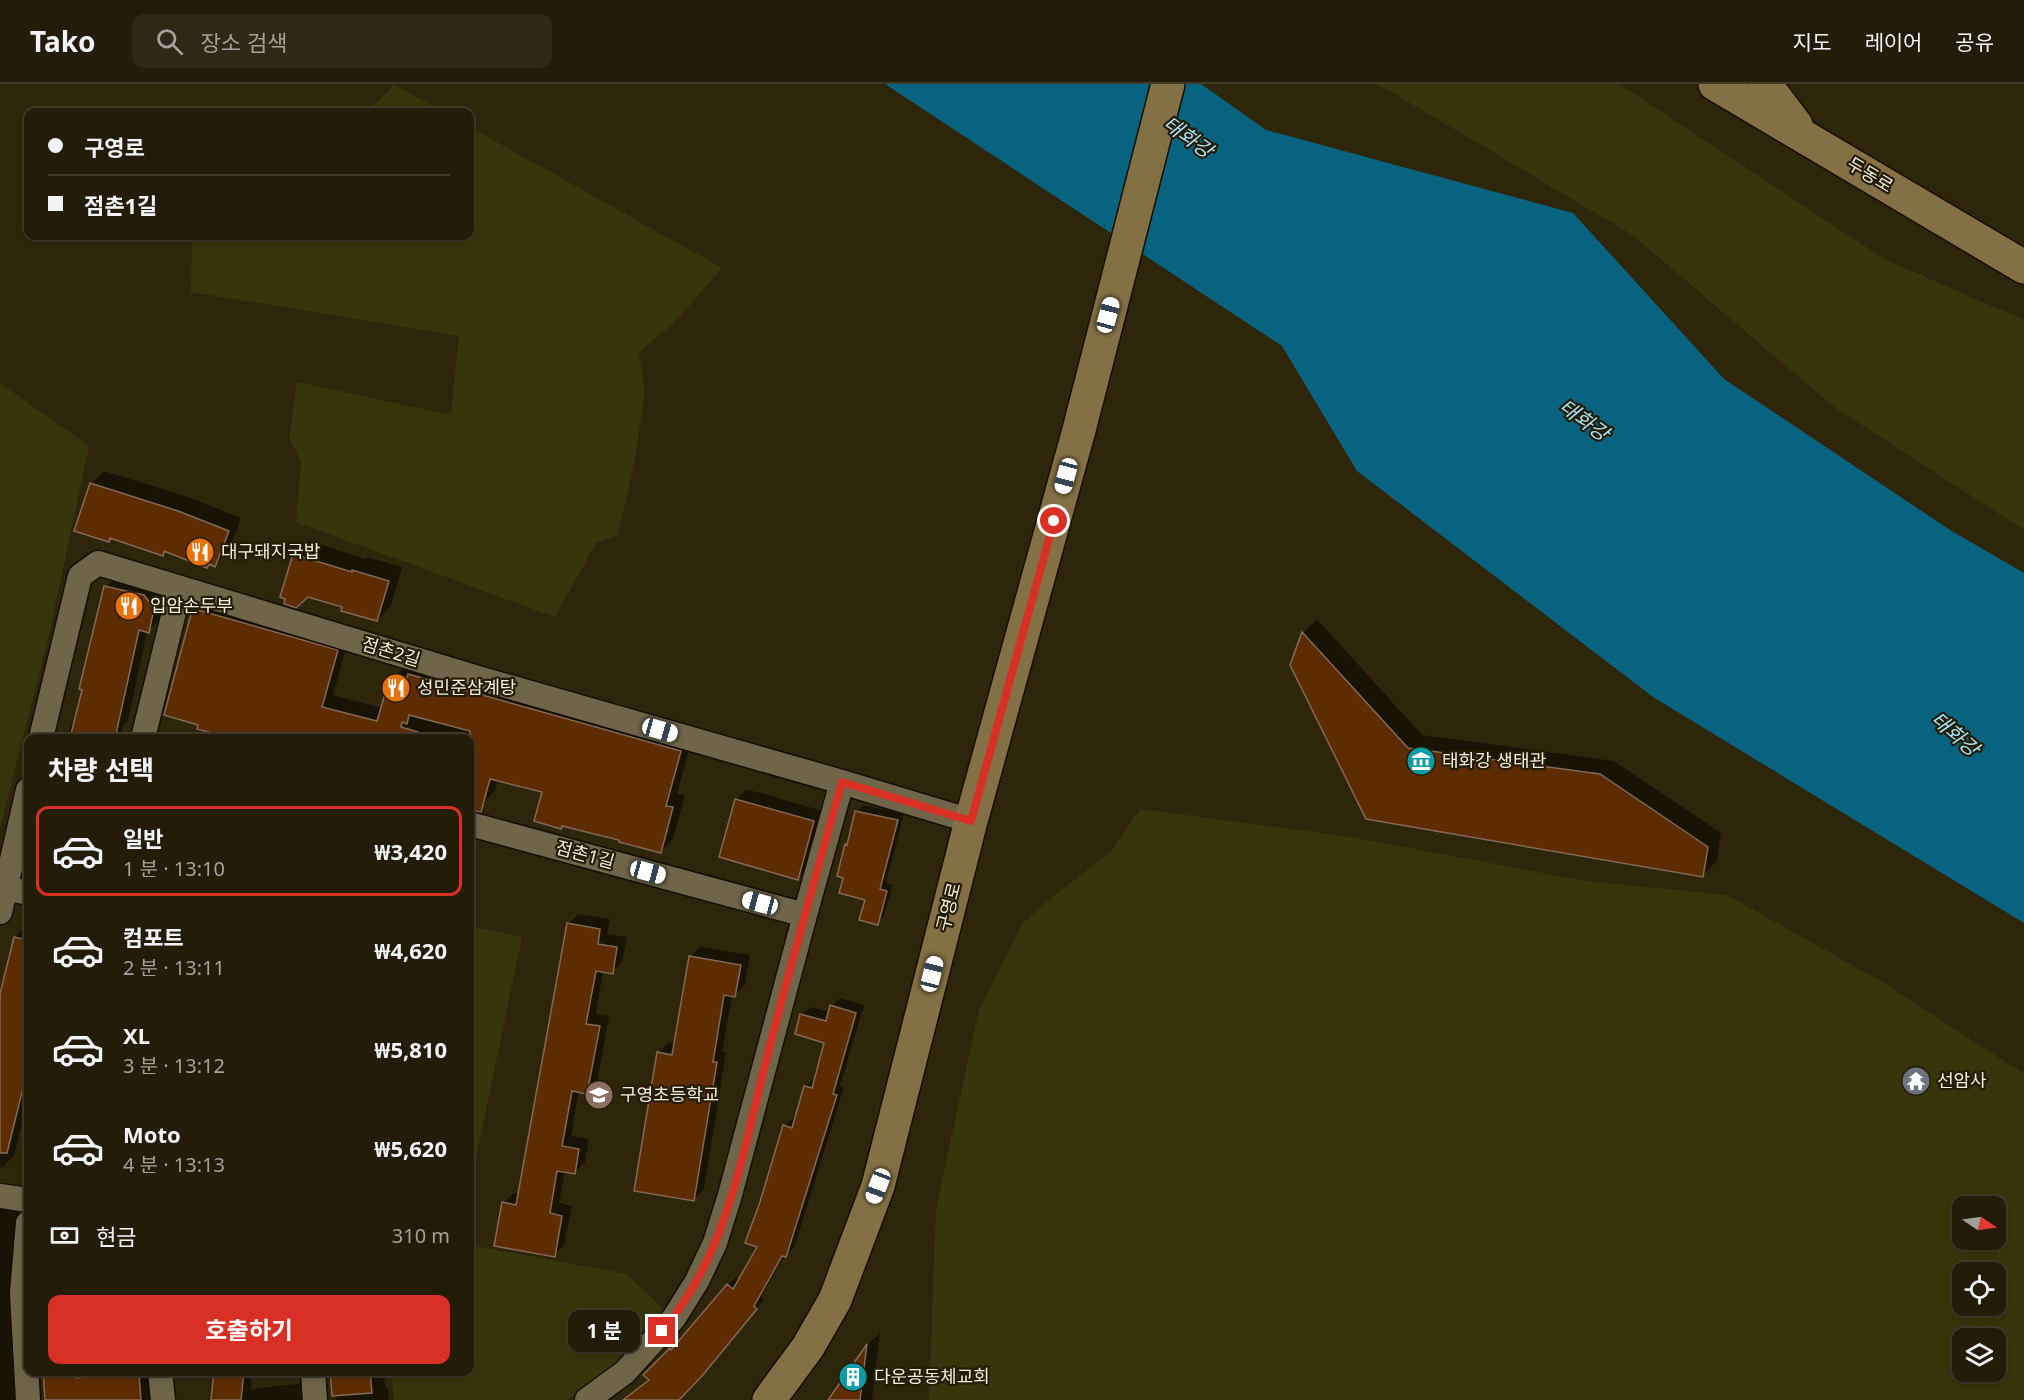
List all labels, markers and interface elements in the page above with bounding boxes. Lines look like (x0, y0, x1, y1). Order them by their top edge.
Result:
search box (132, 14, 552, 68)
text: Tako (30, 22, 96, 60)
icon: search (153, 25, 186, 58)
text: 장소 검색 (201, 27, 287, 57)
text: 지도 (1793, 28, 1831, 56)
text: 레이어 (1864, 28, 1922, 56)
text: 공유 (1955, 28, 1994, 56)
water label: 태화강 (1158, 109, 1221, 165)
text: 구영로 (84, 132, 145, 162)
street label: 두동로 (1843, 151, 1898, 197)
text: 점촌1길 (84, 190, 157, 220)
car (1095, 295, 1121, 335)
water label: 태화강 (1554, 392, 1617, 448)
car (1053, 456, 1079, 496)
route start (1040, 507, 1067, 534)
restaurant icon: 대구돼지국밥 (184, 536, 216, 568)
place label: 대구돼지국밥 (221, 539, 320, 563)
restaurant icon: 입암손두부 (113, 590, 145, 622)
place label: 입암손두부 (150, 593, 233, 617)
street label: 점촌2길 (359, 631, 423, 671)
restaurant icon: 성민준삼계탕 (380, 672, 412, 704)
place label: 성민준삼계탕 (417, 675, 516, 699)
water label: 태화강 (1926, 705, 1987, 764)
car (640, 716, 680, 744)
museum icon: 태화강 생태관 (1405, 745, 1437, 777)
place label: 태화강 생태관 (1442, 748, 1546, 772)
text: 차량 선택 (48, 751, 154, 788)
text: 일반 (123, 823, 163, 853)
icon: car (51, 824, 105, 878)
street label: 점촌1길 (553, 835, 617, 873)
text: ₩3,420 (374, 836, 447, 866)
text: 1 분 · 13:10 (123, 855, 225, 882)
car (628, 859, 668, 885)
street label: 구영로 (930, 880, 966, 934)
car (740, 890, 780, 916)
text: 컴포트 (123, 922, 184, 952)
icon: car (51, 923, 105, 977)
text: ₩4,620 (374, 935, 447, 965)
text: 2 분 · 13:11 (123, 954, 225, 981)
car (919, 954, 945, 994)
text: XL (123, 1020, 150, 1050)
icon: car (51, 1022, 105, 1076)
text: ₩5,810 (374, 1034, 447, 1064)
text: 3 분 · 13:12 (123, 1052, 225, 1079)
temple icon: 선암사 (1900, 1065, 1932, 1097)
place label: 선암사 (1937, 1068, 1987, 1092)
school or university icon: 구영초등학교 (583, 1079, 615, 1111)
place label: 구영초등학교 (620, 1082, 719, 1106)
text: Moto (123, 1119, 181, 1149)
icon: car (51, 1121, 105, 1175)
text: ₩5,620 (374, 1133, 447, 1163)
text: 4 분 · 13:13 (123, 1151, 225, 1178)
car (863, 1166, 893, 1206)
north arrow (1952, 1196, 2006, 1250)
map controls (1952, 1196, 2006, 1382)
icon: cash (48, 1219, 81, 1252)
text: 현금 (96, 1221, 136, 1251)
text: 310 m (392, 1222, 450, 1249)
button: locate (1952, 1262, 2006, 1316)
button: 호출하기 (48, 1295, 450, 1364)
callout: 1 분 (569, 1310, 641, 1352)
text: 1 분 (586, 1317, 622, 1344)
route end (648, 1317, 675, 1344)
button: layers (1952, 1328, 2006, 1382)
building icon: 다운공동체교회 (837, 1361, 869, 1393)
place label: 다운공동체교회 (874, 1364, 990, 1388)

